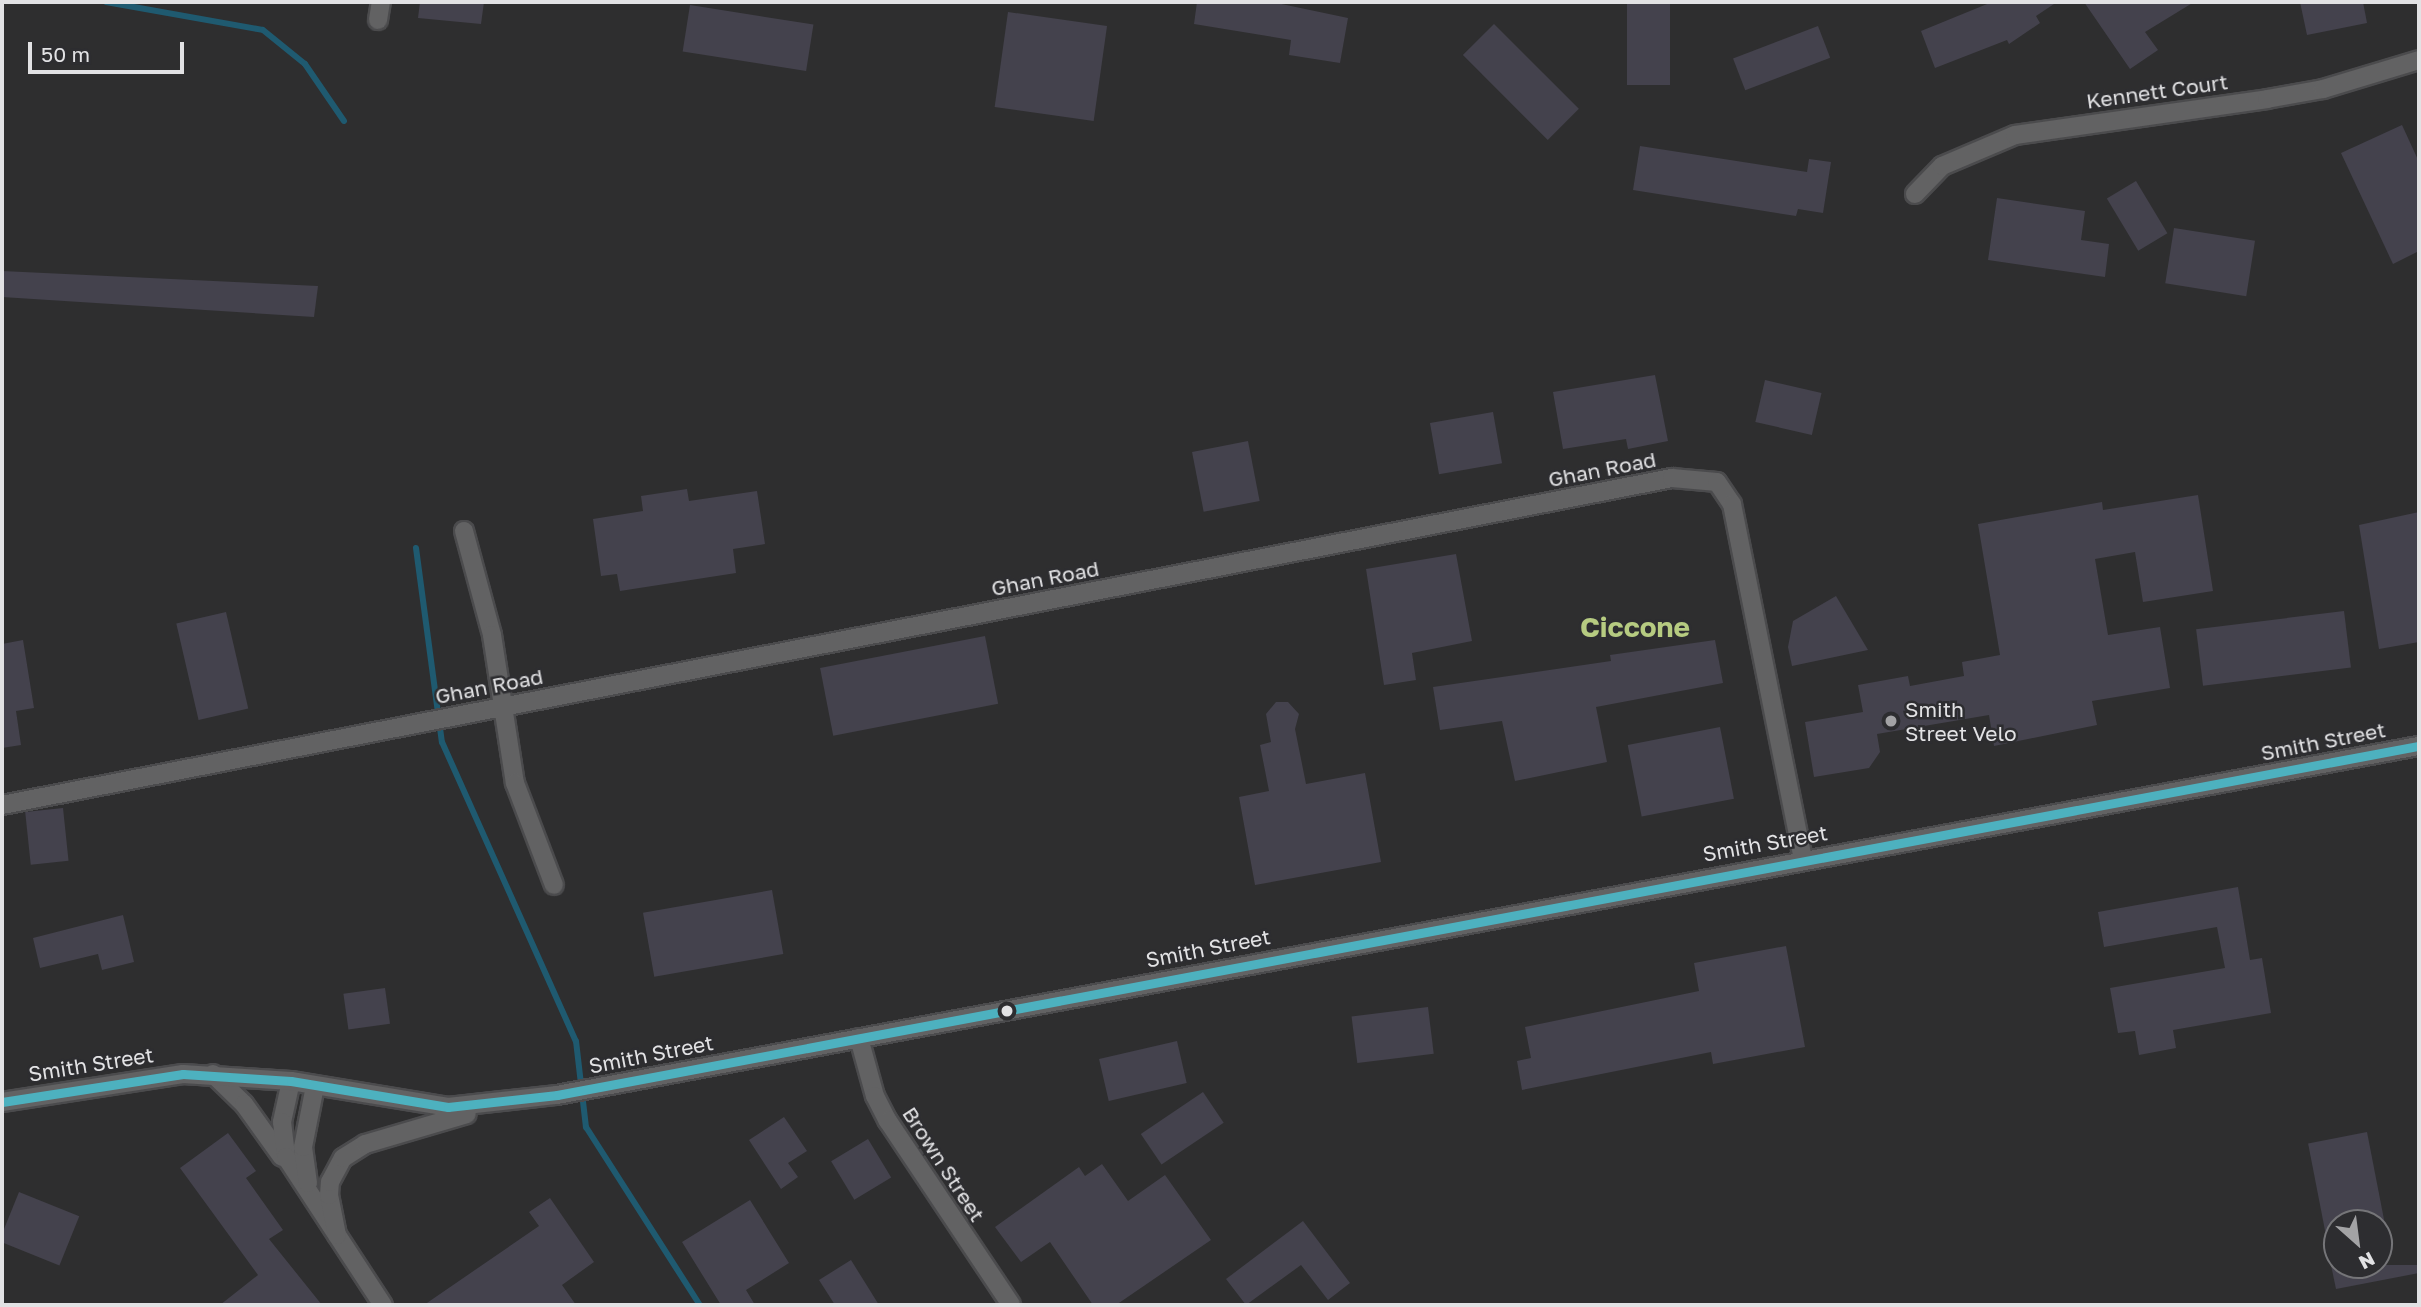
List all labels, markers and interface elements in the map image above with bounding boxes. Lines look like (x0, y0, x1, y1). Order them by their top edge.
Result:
scale bar (32, 28, 187, 72)
text: 50 m (41, 41, 90, 67)
street label: Kennett Court (2085, 69, 2229, 113)
street label: Ghan Road (1546, 446, 1658, 492)
street label: Ghan Road (989, 555, 1101, 601)
district label: Ciccone (1580, 610, 1690, 644)
street label: Ghan Road (433, 663, 545, 709)
place label: Smith Street Velo (1905, 696, 2017, 746)
marker: Smith Street Velo (1883, 713, 1899, 729)
street label: Smith Street (2259, 717, 2387, 765)
street label: Smith Street (1701, 820, 1829, 866)
street label: Smith Street (1144, 924, 1272, 972)
unlabelled marker (1000, 1004, 1014, 1018)
street label: Smith Street (587, 1030, 715, 1078)
street label: Smith Street (27, 1042, 155, 1086)
street label: Brown Street (898, 1102, 990, 1226)
north arrow (2323, 1209, 2393, 1279)
text: N (2355, 1248, 2379, 1275)

